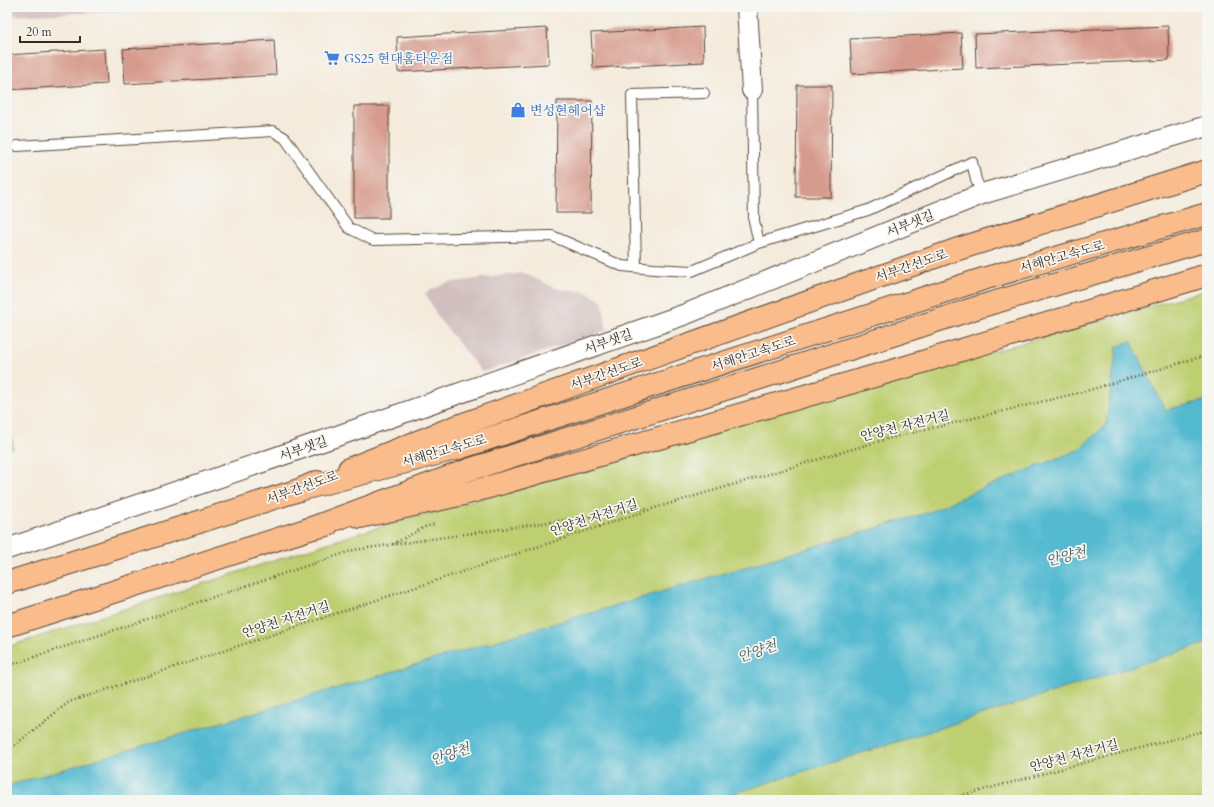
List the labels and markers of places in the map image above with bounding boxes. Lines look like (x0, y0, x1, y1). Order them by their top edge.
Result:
supermarket icon: GS25 현대홈타운점 (323, 49, 341, 67)
place label: GS25 현대홈타운점 (344, 50, 453, 68)
shop icon: 변성현헤어샵 (509, 101, 527, 119)
place label: 변성현헤어샵 (530, 102, 606, 120)

